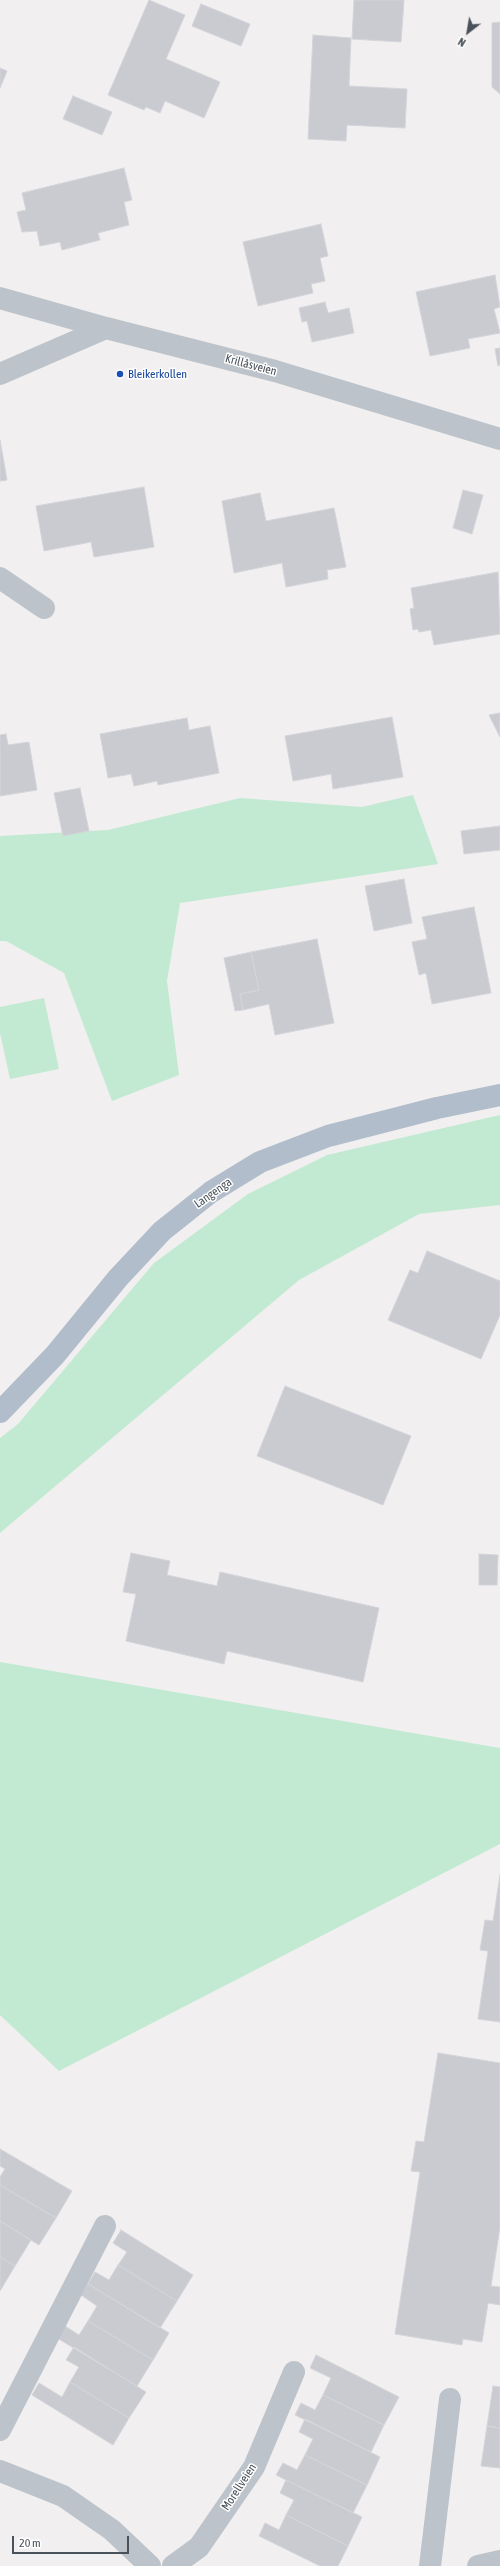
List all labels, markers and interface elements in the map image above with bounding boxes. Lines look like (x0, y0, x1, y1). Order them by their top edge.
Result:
north arrow (448, 12, 488, 52)
text: N (456, 35, 468, 49)
street label: Krillåsveien (224, 351, 278, 379)
place label: Bleikerkollen (128, 367, 187, 381)
marker: Bleikerkollen (115, 369, 125, 379)
street label: Langenga (191, 1175, 235, 1211)
street label: Morellveien (218, 2461, 260, 2513)
scale bar (14, 2528, 131, 2554)
text: 20 m (19, 2536, 41, 2550)

